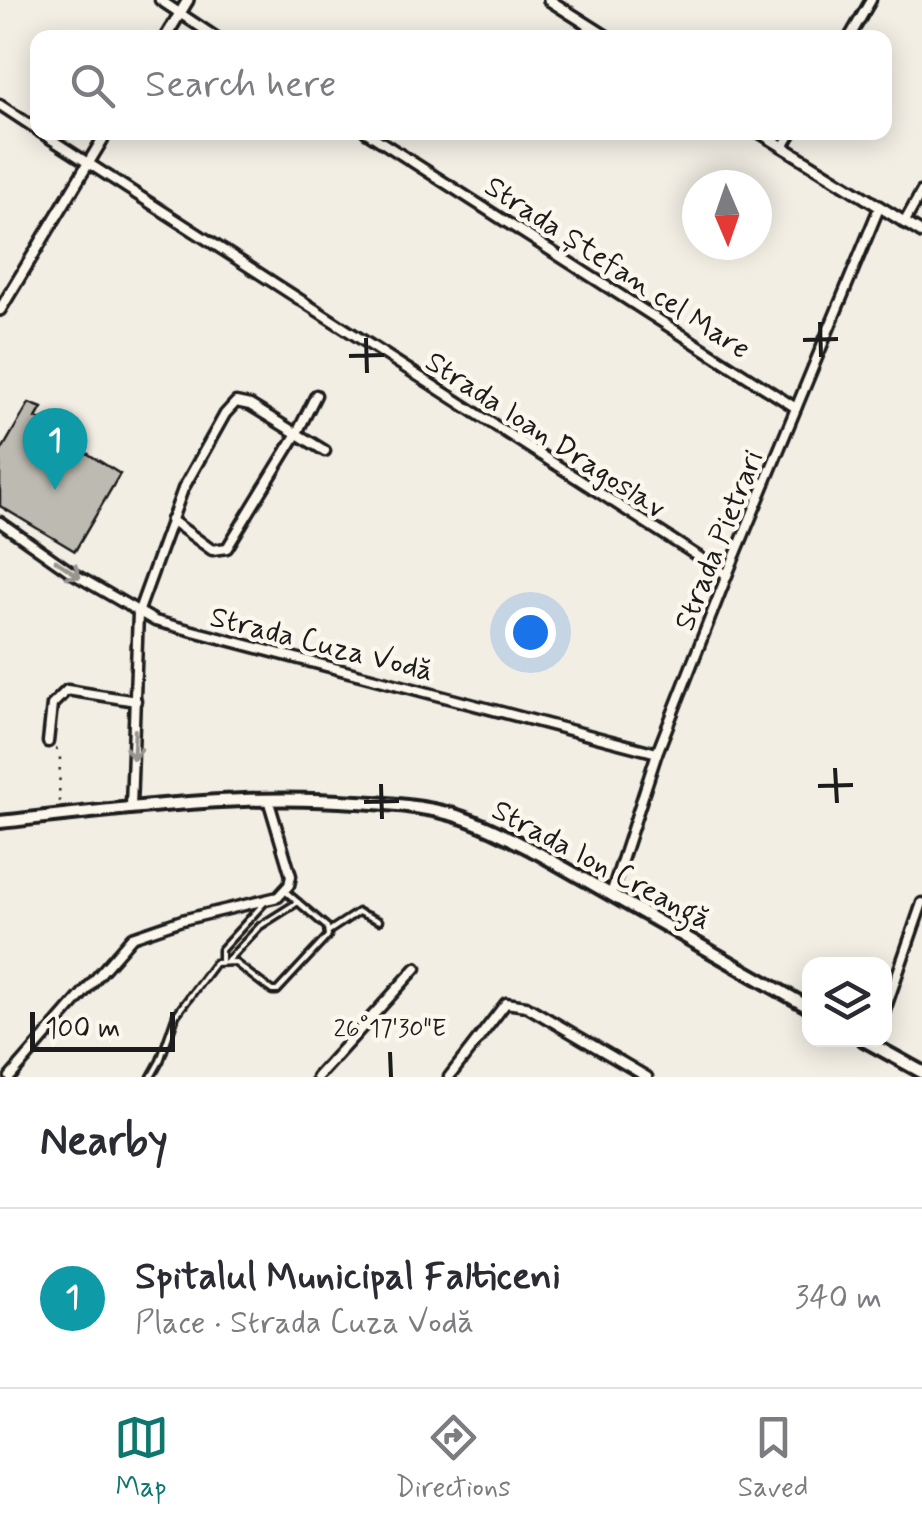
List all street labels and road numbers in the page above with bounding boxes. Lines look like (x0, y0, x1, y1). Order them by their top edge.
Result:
street label: Strada Ștefan cel Mare (477, 168, 758, 369)
street label: Strada Ioan Dragoslav (417, 343, 673, 528)
street label: Strada Pietrari (665, 445, 773, 637)
street label: Strada Cuza Vodă (206, 598, 437, 691)
street label: Strada Ion Creangă (483, 791, 718, 942)

